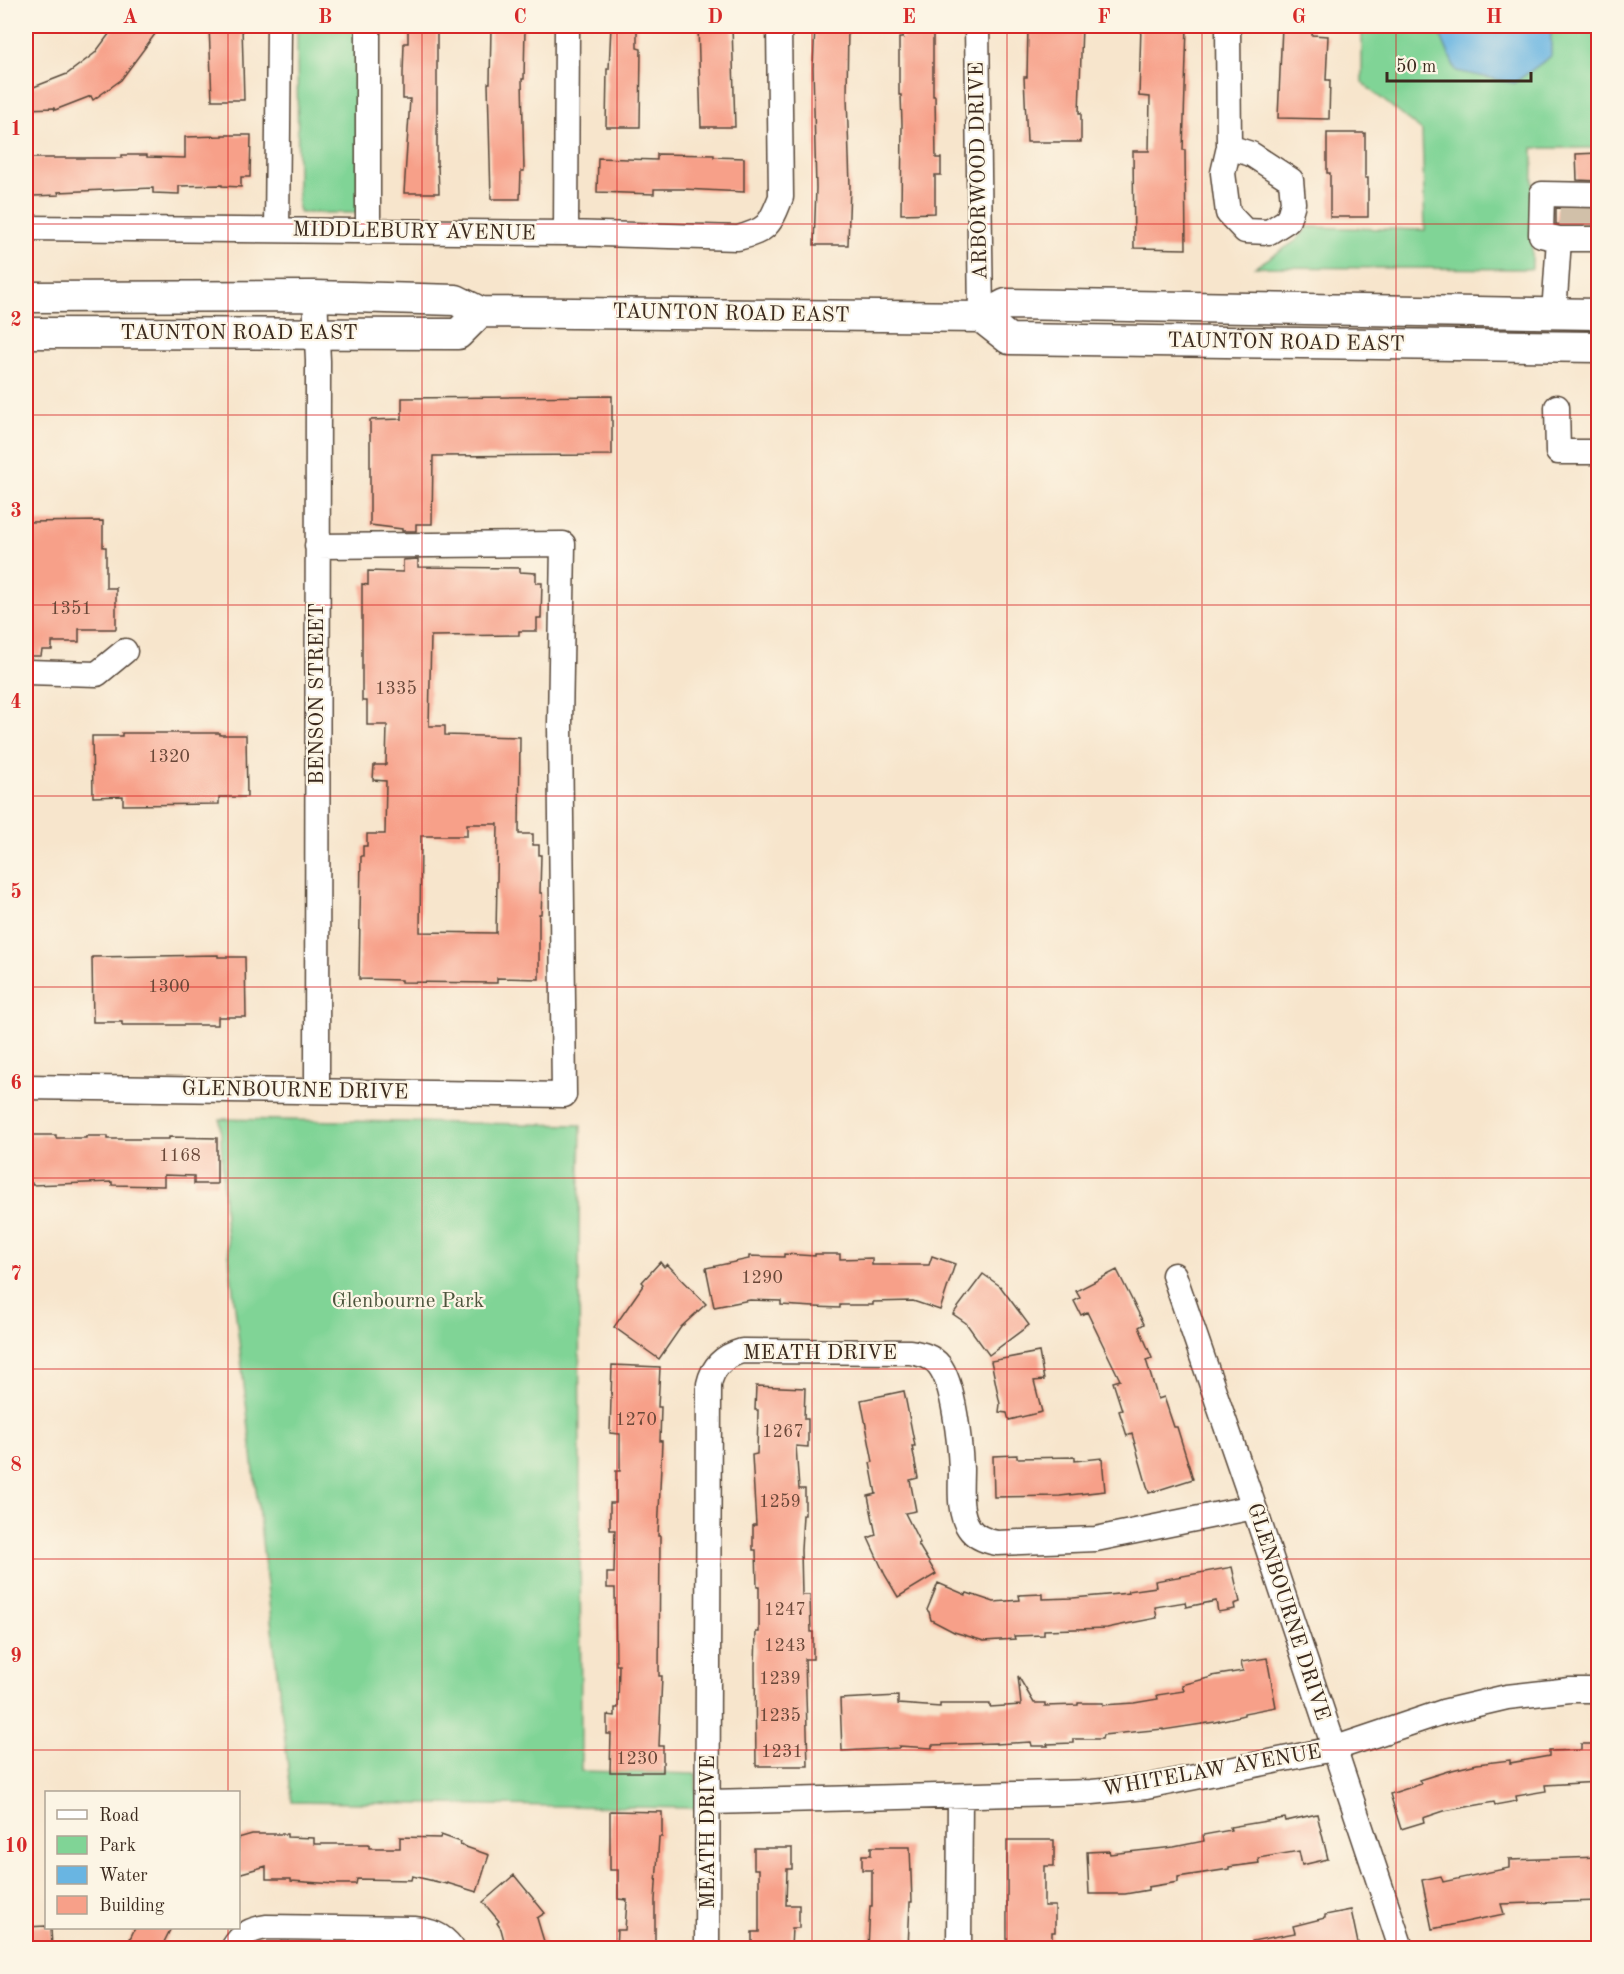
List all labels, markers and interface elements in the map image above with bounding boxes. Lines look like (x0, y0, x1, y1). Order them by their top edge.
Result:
text: A (122, 8, 138, 28)
text: B (318, 8, 332, 28)
text: C (513, 8, 527, 28)
text: D (707, 8, 723, 28)
text: E (902, 8, 916, 28)
text: F (1097, 8, 1111, 28)
text: G (1292, 8, 1306, 28)
text: H (1486, 8, 1502, 28)
scale bar (1387, 45, 1531, 83)
text: 50 m (1396, 58, 1436, 76)
street label: ARBORWOOD DRIVE (967, 62, 991, 280)
text: 1 (10, 120, 22, 140)
street label: MIDDLEBURY AVENUE (292, 219, 536, 245)
street label: TAUNTON ROAD EAST (612, 301, 850, 327)
text: 2 (10, 311, 22, 331)
street label: TAUNTON ROAD EAST (120, 323, 358, 344)
street label: TAUNTON ROAD EAST (1167, 330, 1405, 356)
text: 3 (10, 502, 22, 522)
house number: 1351 (50, 600, 92, 618)
street label: BENSON STREET (307, 603, 328, 785)
house number: 1335 (375, 680, 417, 698)
text: 4 (10, 693, 22, 713)
house number: 1320 (148, 748, 190, 766)
text: 5 (10, 882, 22, 903)
house number: 1300 (148, 978, 190, 996)
text: 6 (10, 1074, 22, 1094)
street label: GLENBOURNE DRIVE (181, 1079, 409, 1103)
house number: 1168 (159, 1147, 201, 1165)
text: 7 (10, 1265, 22, 1285)
house number: 1290 (741, 1269, 783, 1287)
park label: Glenbourne Park (332, 1291, 485, 1312)
street label: MEATH DRIVE (743, 1343, 897, 1364)
house number: 1270 (615, 1411, 657, 1429)
house number: 1267 (762, 1423, 804, 1441)
text: 8 (10, 1456, 22, 1476)
house number: 1259 (759, 1493, 801, 1511)
street label: GLENBOURNE DRIVE (1243, 1501, 1333, 1723)
house number: 1247 (764, 1601, 806, 1619)
house number: 1243 (764, 1637, 806, 1655)
text: 9 (10, 1647, 22, 1667)
house number: 1239 (759, 1670, 801, 1688)
house number: 1235 (759, 1707, 801, 1725)
street label: WHITELAW AVENUE (1101, 1741, 1323, 1801)
house number: 1231 (761, 1743, 803, 1761)
house number: 1230 (616, 1750, 658, 1768)
street label: MEATH DRIVE (698, 1755, 719, 1909)
legend (45, 1791, 240, 1929)
text: Road (99, 1807, 139, 1825)
text: 10 (4, 1837, 28, 1857)
text: Park (99, 1837, 136, 1855)
text: Water (99, 1867, 148, 1885)
text: Building (99, 1897, 165, 1915)

